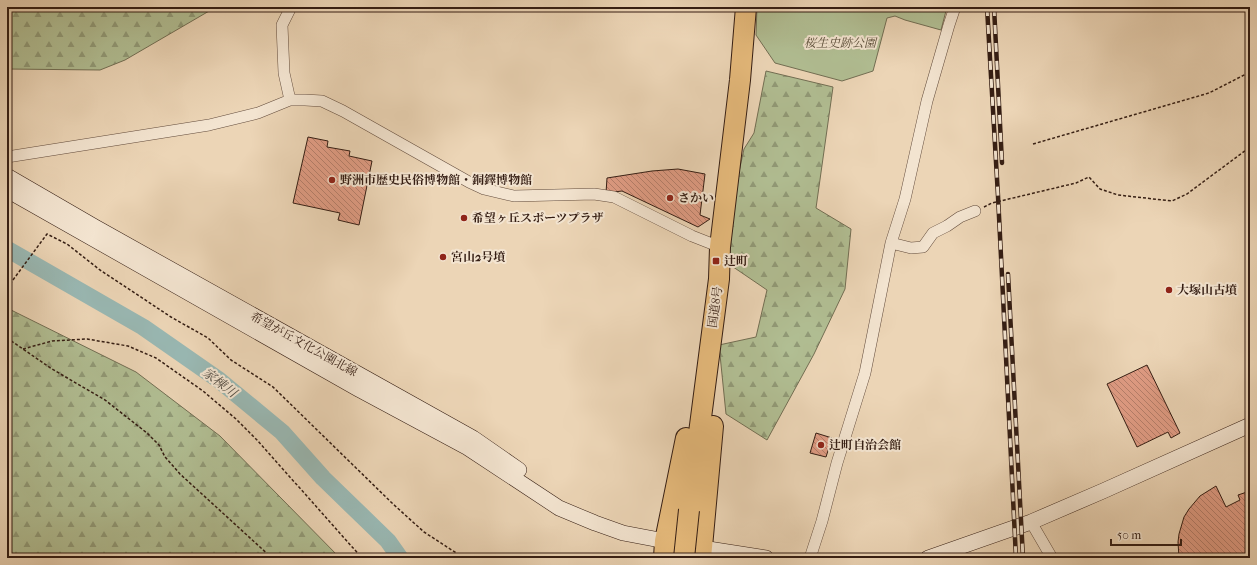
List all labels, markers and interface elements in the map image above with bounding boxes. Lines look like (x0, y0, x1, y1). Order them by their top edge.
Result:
park label: 桜生史跡公園 (804, 36, 878, 50)
place label: 野洲市歴史民俗博物館・銅鐸博物館 (340, 173, 532, 187)
marker: 野洲市歴史民俗博物館・銅鐸博物館 (327, 175, 337, 185)
place label: さかい (678, 191, 714, 205)
marker: さかい (665, 193, 675, 203)
place label: 希望ヶ丘スポーツプラザ (472, 211, 604, 225)
marker: 希望ヶ丘スポーツプラザ (459, 213, 469, 223)
place label: 宮山2号墳 (451, 250, 505, 264)
marker: 宮山2号墳 (438, 252, 448, 262)
place label: 辻町 (724, 254, 748, 268)
marker: 辻町 (711, 256, 721, 266)
place label: 大塚山古墳 (1177, 283, 1237, 297)
street label: 国道8号 (705, 285, 725, 329)
marker: 大塚山古墳 (1164, 285, 1174, 295)
street label: 希望が丘文化公園北線 (248, 309, 360, 379)
water label: 家棟川 (200, 365, 241, 401)
place label: 辻町自治会館 (829, 438, 901, 452)
marker: 辻町自治会館 (816, 440, 826, 450)
scale bar (1111, 521, 1181, 547)
text: 50 m (1117, 528, 1141, 542)

